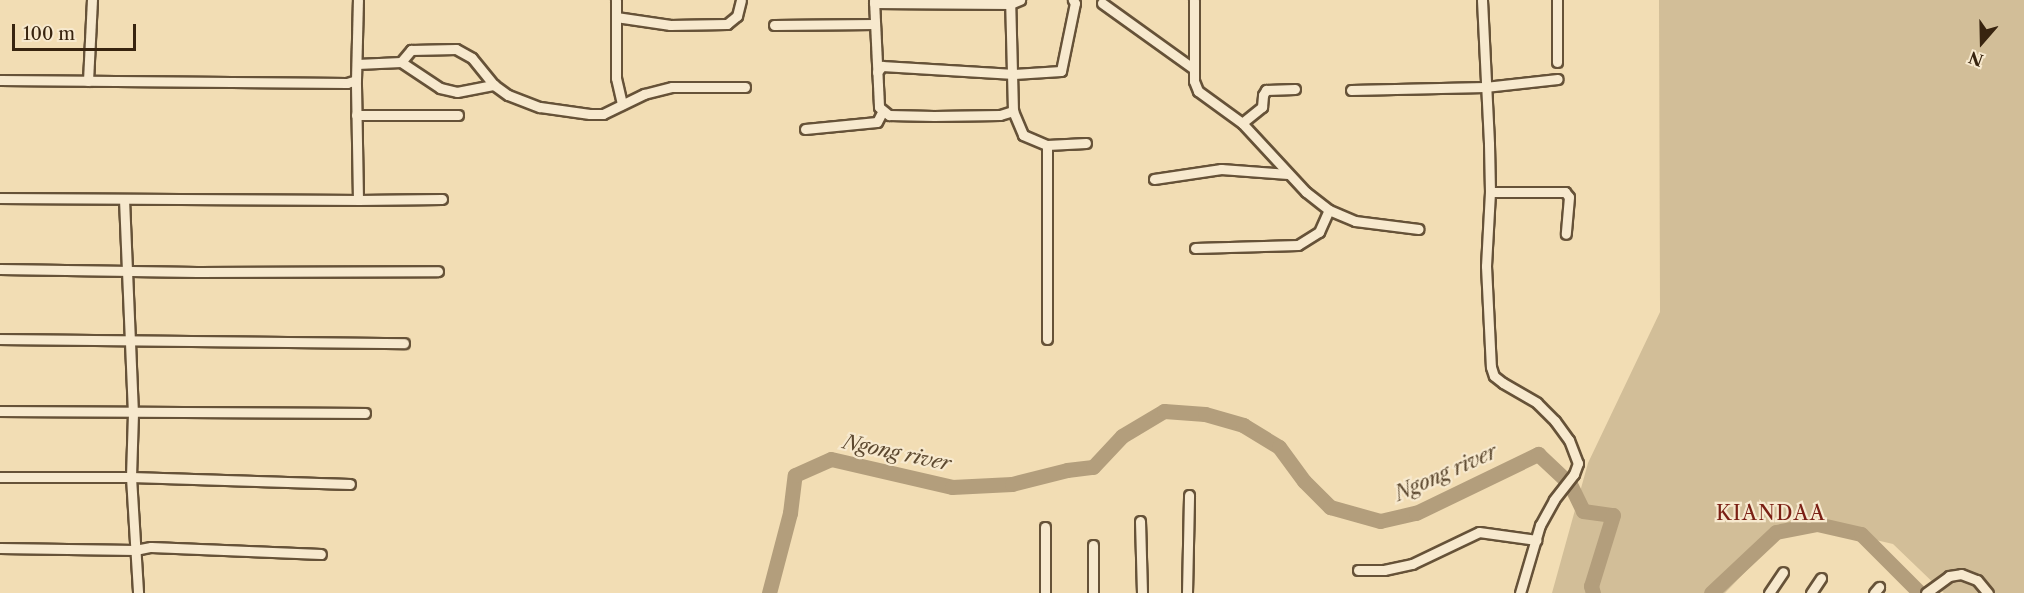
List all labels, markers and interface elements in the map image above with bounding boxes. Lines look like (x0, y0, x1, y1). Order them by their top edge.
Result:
scale bar (15, 12, 140, 50)
north arrow (1952, 12, 2012, 72)
text: 100 m (23, 23, 75, 45)
text: N (1966, 47, 1986, 71)
water label: Ngong river (841, 430, 953, 476)
water label: Ngong river (1391, 440, 1501, 506)
district label: KIANDAA (1716, 501, 1826, 525)

